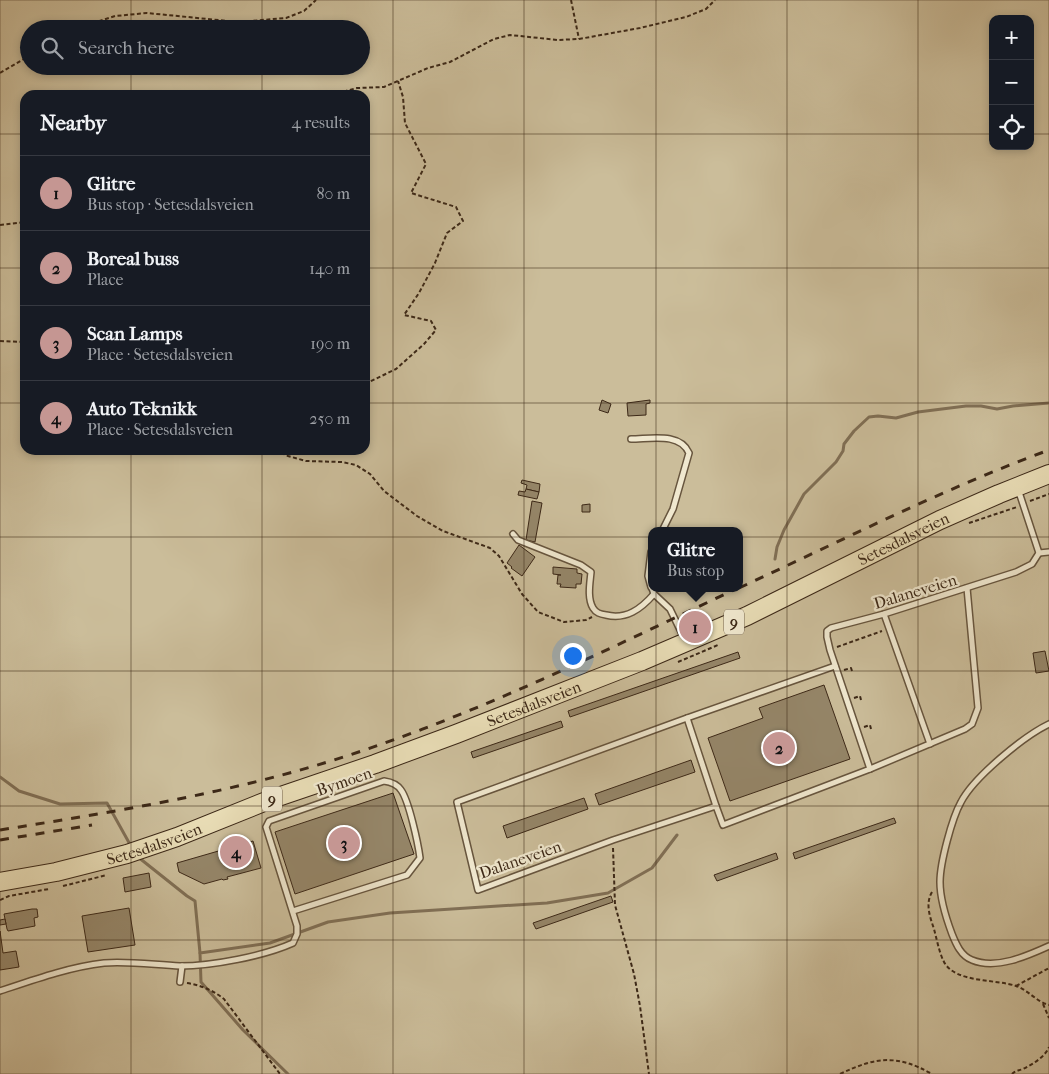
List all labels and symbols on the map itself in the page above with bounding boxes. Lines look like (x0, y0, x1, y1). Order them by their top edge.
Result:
street label: Setesdalsveien (855, 508, 953, 569)
street label: Dalaneveien (871, 570, 960, 613)
pin: 1 (679, 608, 711, 646)
road number: 9 (724, 610, 744, 634)
your location (560, 643, 586, 669)
street label: Setesdalsveien (484, 677, 584, 731)
pin: 2 (763, 729, 795, 767)
street label: Bymoen (314, 763, 375, 800)
road number: 9 (262, 786, 282, 812)
street label: Setesdalsveien (104, 819, 205, 869)
pin: 3 (328, 824, 360, 862)
pin: 4 (220, 833, 252, 871)
street label: Dalaneveien (476, 836, 564, 882)

